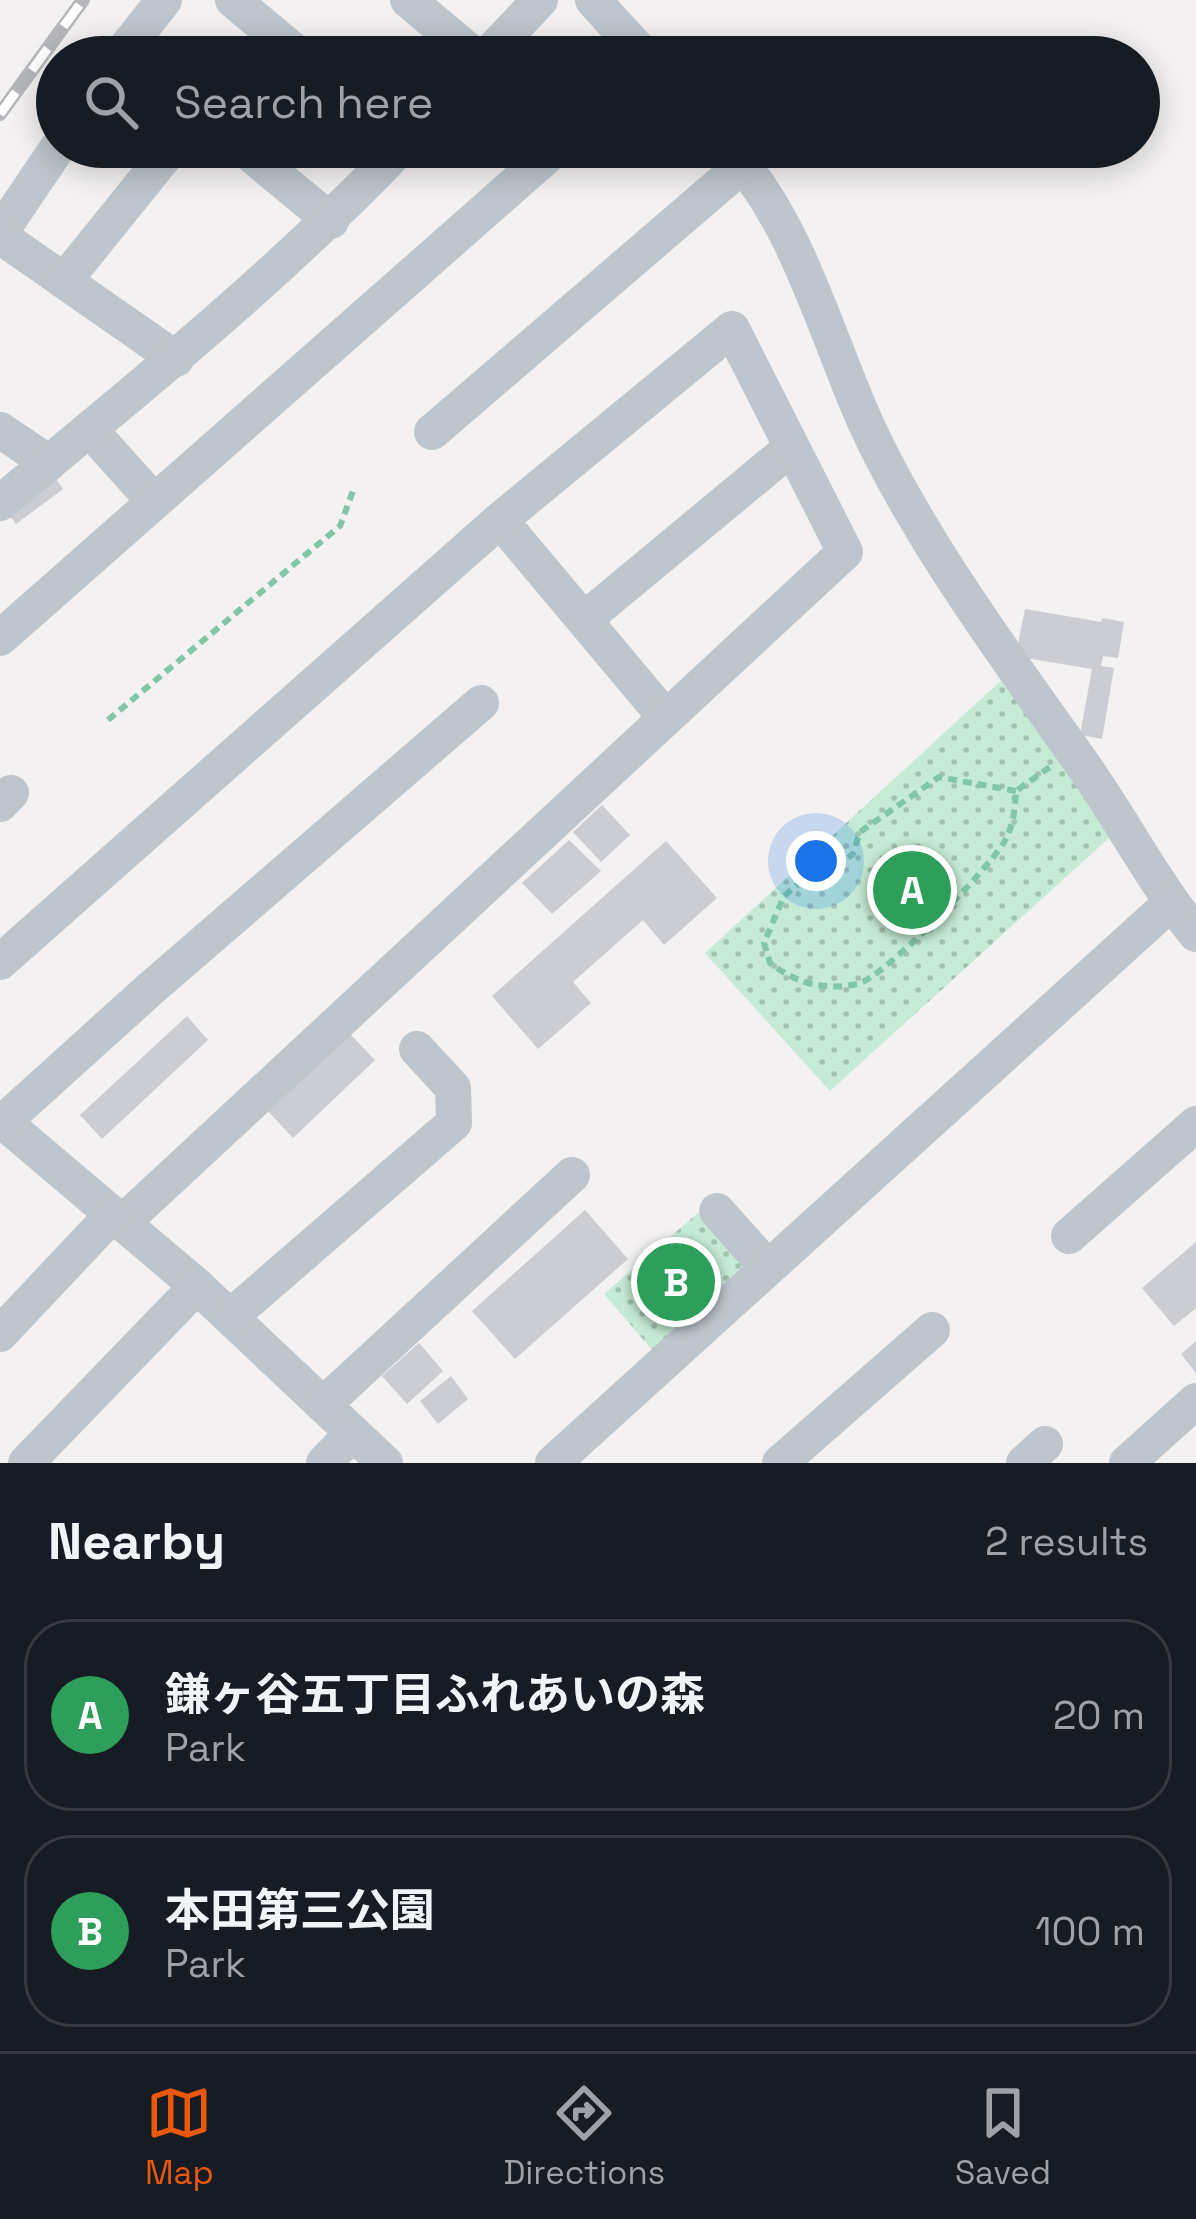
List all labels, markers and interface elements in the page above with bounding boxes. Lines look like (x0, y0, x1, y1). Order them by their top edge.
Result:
search box (36, 36, 1160, 168)
icon: search (78, 69, 144, 135)
text: Search here (174, 74, 433, 131)
your location (786, 831, 846, 891)
pin: A (873, 845, 951, 935)
pin: B (637, 1237, 715, 1327)
text: Nearby (48, 1509, 225, 1574)
text: 2 results (985, 1517, 1148, 1566)
text: 鎌ヶ谷五丁目ふれあいの森 (165, 1666, 705, 1723)
text: A (78, 1691, 102, 1740)
text: 20 m (1053, 1691, 1145, 1740)
text: Park (165, 1723, 246, 1772)
text: 本田第三公園 (165, 1882, 435, 1939)
text: B (77, 1907, 103, 1956)
text: 100 m (1035, 1907, 1145, 1956)
text: Park (165, 1939, 246, 1988)
tab: Map (145, 2080, 214, 2194)
tab: Directions (503, 2080, 665, 2194)
tab: Saved (955, 2080, 1051, 2194)

